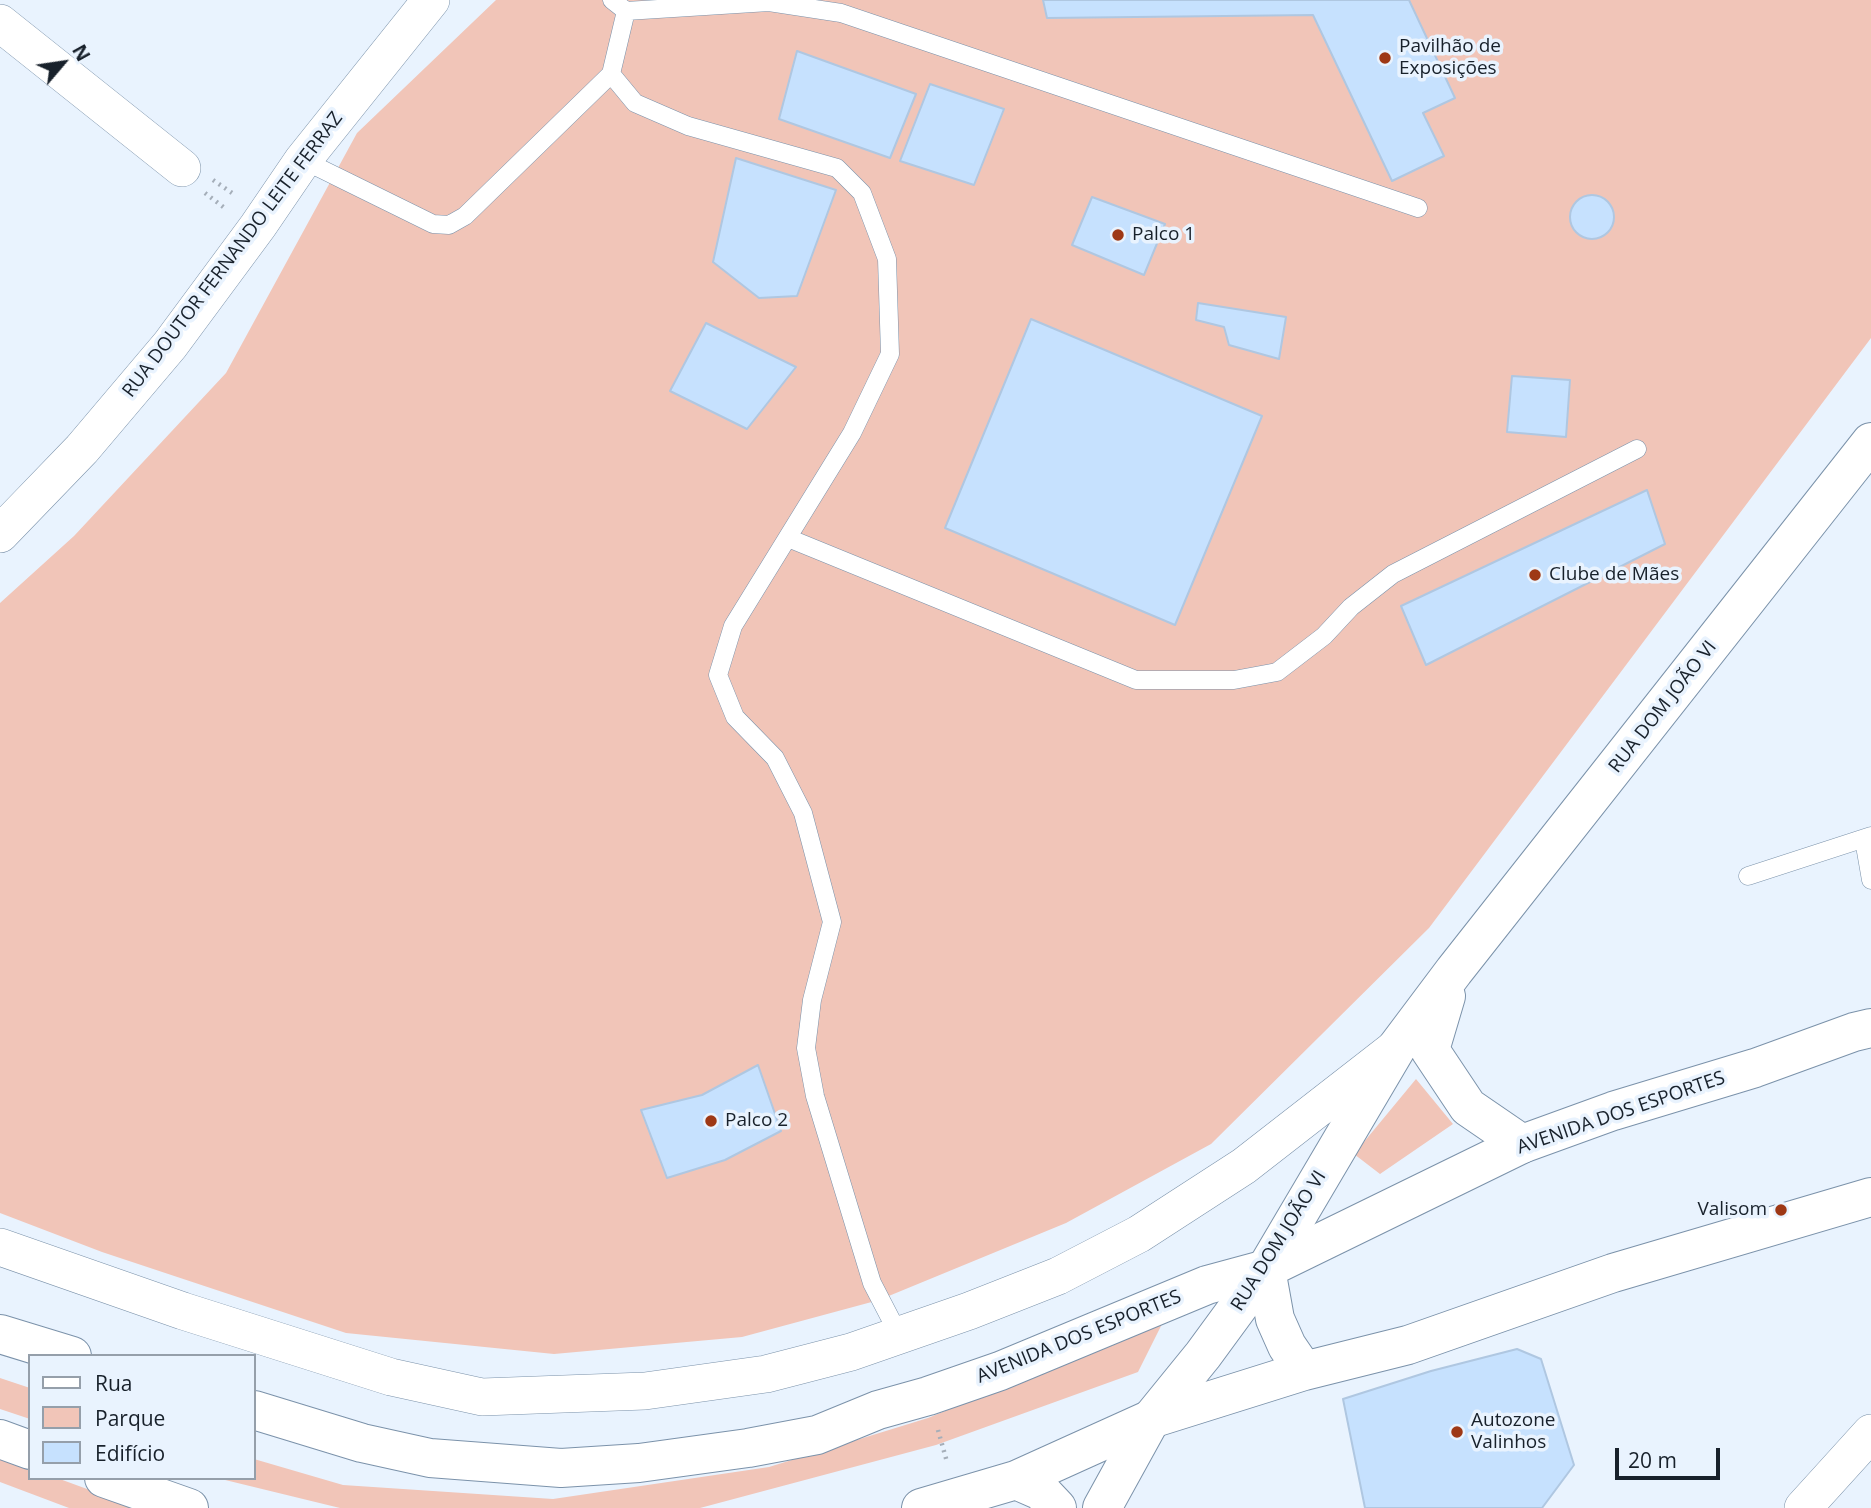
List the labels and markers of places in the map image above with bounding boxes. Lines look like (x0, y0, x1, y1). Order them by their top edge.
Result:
place label: Pavilhão de Exposições (1399, 36, 1501, 80)
marker: Pavilhão de Exposições (1377, 50, 1393, 66)
place label: Palco 1 (1132, 224, 1195, 246)
marker: Palco 1 (1110, 227, 1126, 243)
place label: Clube de Mães (1549, 564, 1679, 586)
marker: Clube de Mães (1527, 567, 1543, 583)
place label: Palco 2 (725, 1110, 788, 1132)
marker: Palco 2 (703, 1113, 719, 1129)
place label: Valisom (1697, 1199, 1767, 1221)
marker: Valisom (1773, 1202, 1789, 1218)
place label: Autozone Valinhos (1471, 1410, 1556, 1454)
marker: Autozone Valinhos (1449, 1424, 1465, 1440)

